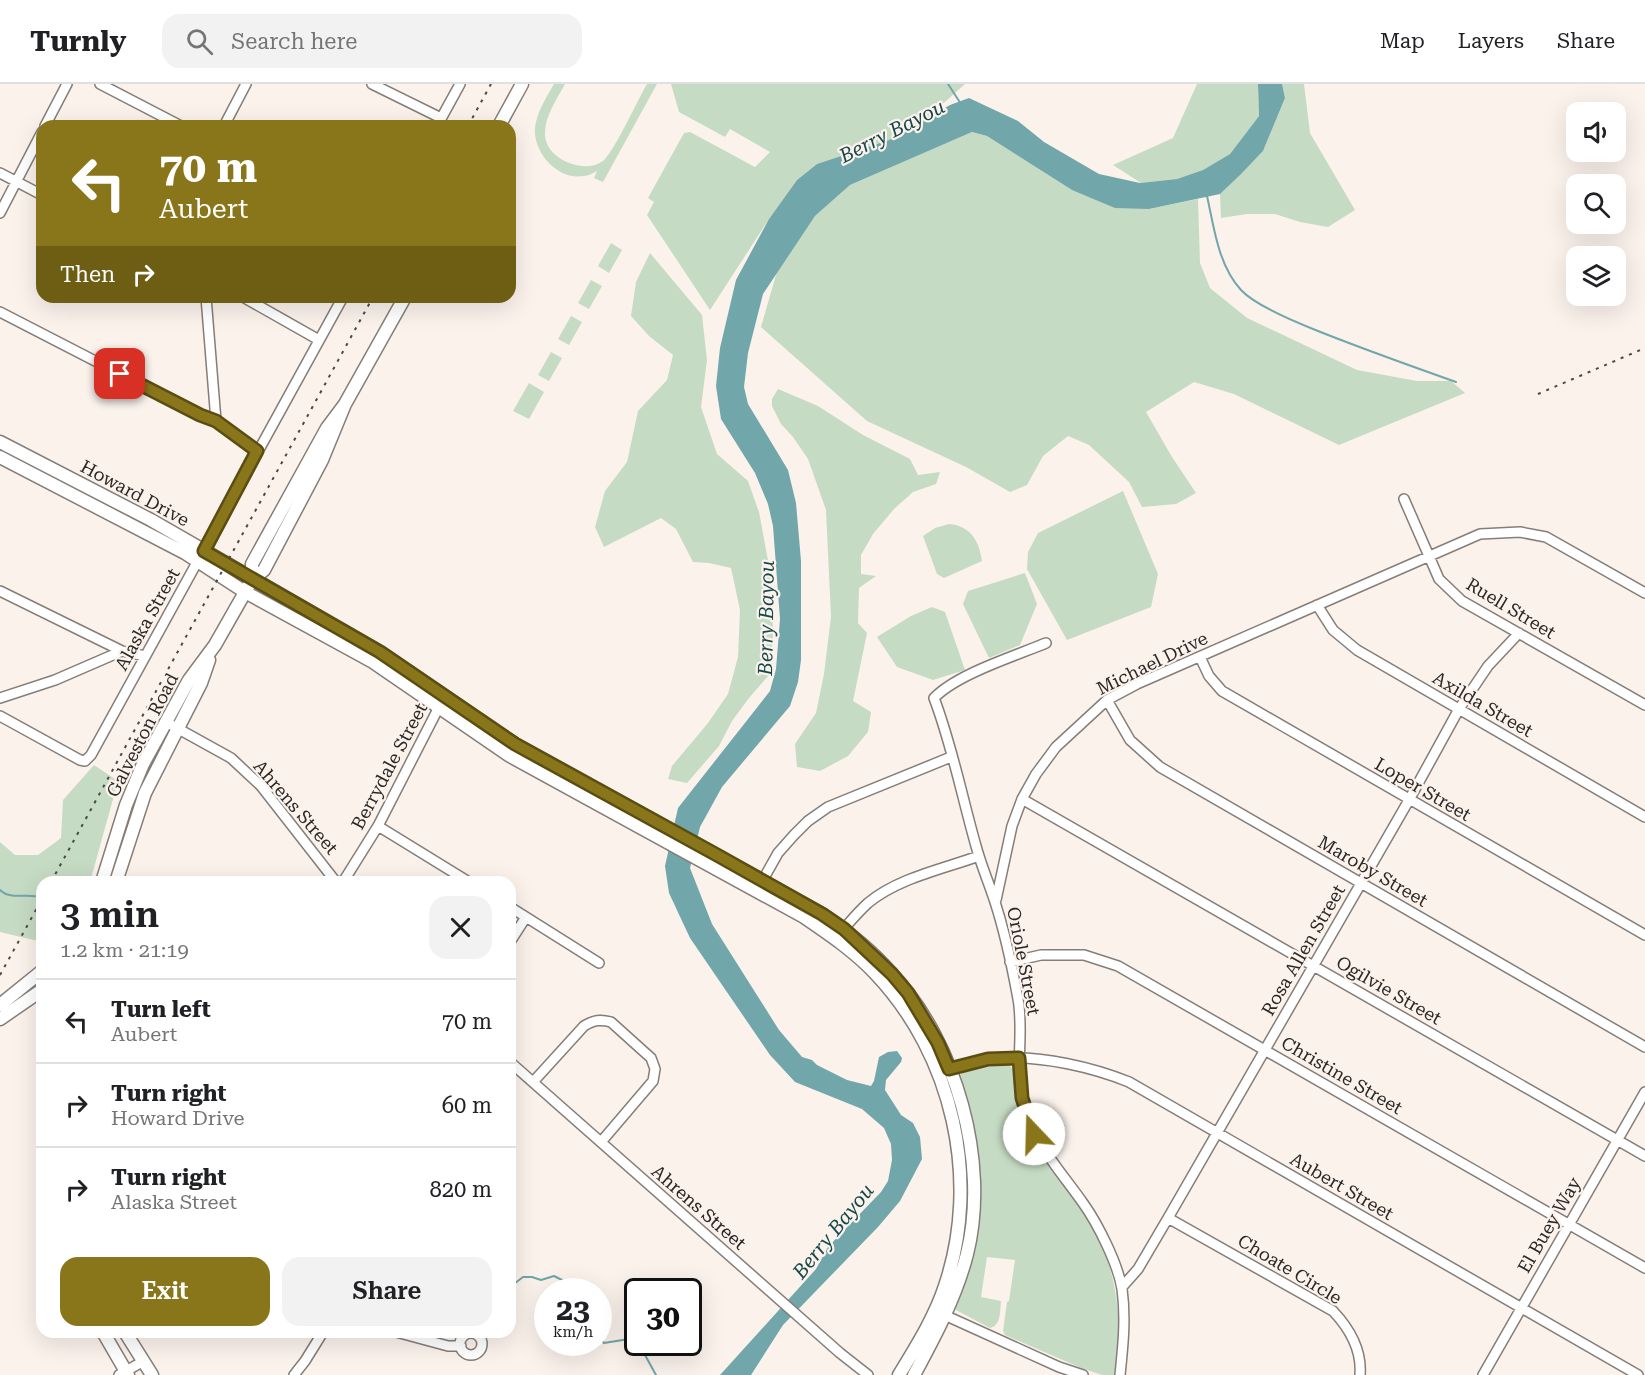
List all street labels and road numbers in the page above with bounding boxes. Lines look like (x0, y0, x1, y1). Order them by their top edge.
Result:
street label: Howard Drive (77, 456, 193, 531)
street label: Alaska Street (110, 564, 184, 674)
street label: Ruell Street (1463, 573, 1560, 643)
street label: Michael Drive (1093, 627, 1211, 699)
street label: Axilda Street (1429, 667, 1537, 741)
street label: Galveston Road (102, 669, 182, 800)
street label: Berrydale Street (347, 699, 431, 833)
street label: Loper Street (1371, 753, 1475, 825)
street label: Ahrens Street (249, 756, 343, 859)
street label: Maroby Street (1314, 831, 1432, 911)
street label: Rosa Allen Street (1257, 881, 1349, 1019)
street label: Oriole Street (1003, 905, 1045, 1017)
street label: Ogilvie Street (1333, 951, 1446, 1029)
street label: Christine Street (1278, 1032, 1407, 1118)
street label: Aubert Street (1287, 1148, 1398, 1224)
street label: Ahrens Street (648, 1160, 751, 1254)
street label: El Buey Way (1513, 1173, 1585, 1277)
street label: Choate Circle (1234, 1230, 1346, 1308)

